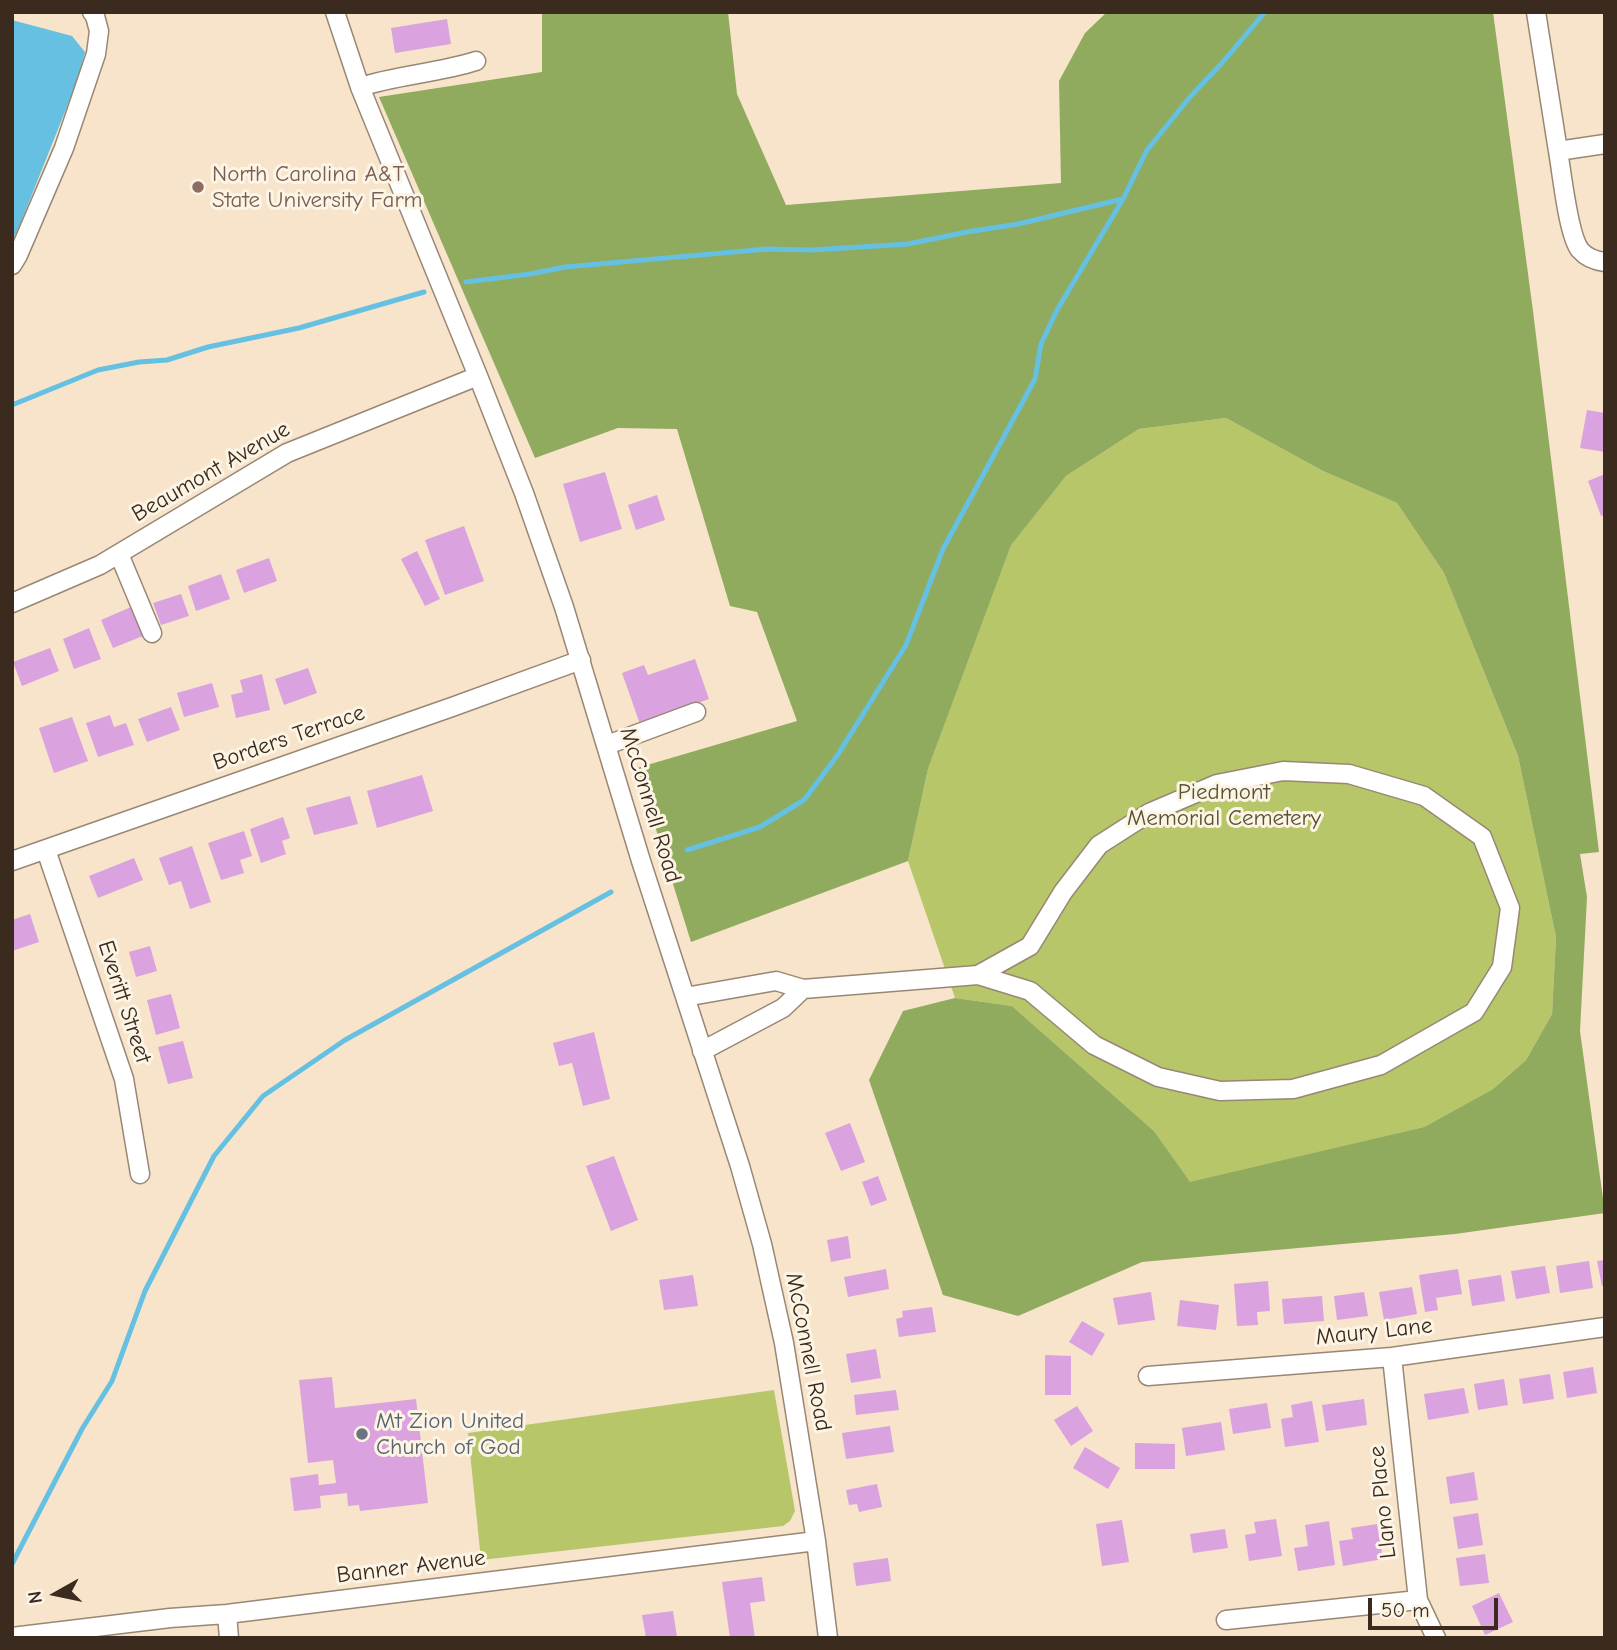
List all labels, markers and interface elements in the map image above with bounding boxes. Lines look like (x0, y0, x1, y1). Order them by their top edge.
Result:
place label: North Carolina A&T State University Farm (212, 160, 423, 214)
marker: North Carolina A&T State University Farm (190, 179, 206, 195)
street label: Beaumont Avenue (127, 416, 295, 528)
street label: Borders Terrace (209, 699, 369, 777)
street label: McConnell Road (613, 724, 687, 886)
park label: Piedmont Memorial Cemetery (1127, 778, 1321, 832)
street label: Everitt Street (91, 937, 157, 1067)
street label: McConnell Road (779, 1270, 837, 1434)
street label: Maury Lane (1314, 1312, 1434, 1352)
place label: Mt Zion United Church of God (376, 1407, 524, 1461)
marker: Mt Zion United Church of God (354, 1426, 370, 1442)
street label: Llano Place (1363, 1444, 1403, 1560)
street label: Banner Avenue (335, 1544, 487, 1590)
north arrow (21, 1559, 91, 1629)
scale bar (1372, 1584, 1502, 1628)
text: N (23, 1589, 47, 1605)
text: 50 m (1381, 1598, 1430, 1622)

